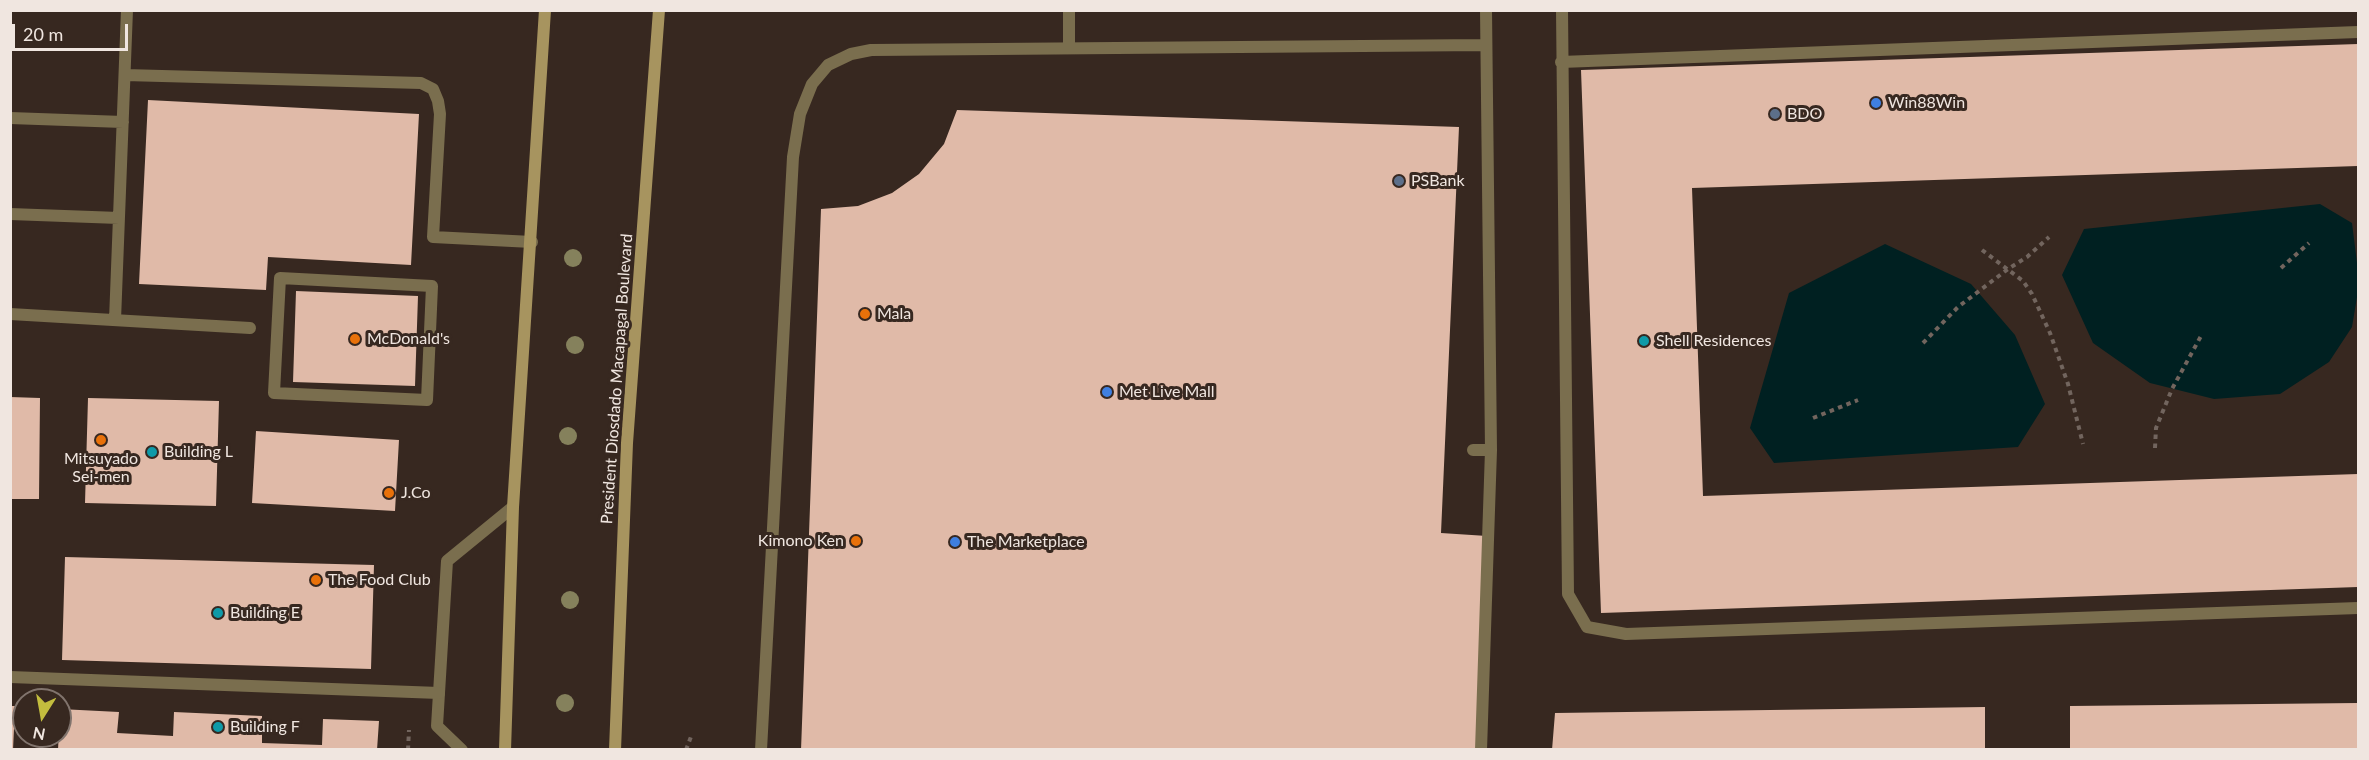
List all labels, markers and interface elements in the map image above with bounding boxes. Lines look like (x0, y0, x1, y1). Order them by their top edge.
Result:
scale bar (15, 12, 130, 50)
text: 20 m (23, 23, 63, 45)
place label: Win88Win (1888, 93, 1965, 113)
marker: Win88Win (1869, 96, 1883, 110)
place label: BDO (1787, 104, 1822, 124)
marker: BDO (1768, 107, 1782, 121)
place label: PSBank (1411, 171, 1465, 191)
marker: PSBank (1392, 174, 1406, 188)
street label: President Diosdado Macapagal Boulevard (597, 233, 637, 525)
place label: Mala (877, 304, 911, 324)
marker: Mala (858, 307, 872, 321)
place label: McDonald's (367, 329, 450, 349)
place label: Shell Residences (1656, 331, 1771, 351)
marker: McDonald's (348, 332, 362, 346)
marker: Shell Residences (1637, 334, 1651, 348)
place label: Met Live Mall (1119, 382, 1215, 402)
marker: Met Live Mall (1100, 385, 1114, 399)
marker: Mitsuyado Sei-men (94, 433, 108, 447)
place label: Building L (164, 442, 233, 462)
marker: Building L (145, 445, 159, 459)
place label: Mitsuyado Sei-men (64, 449, 138, 487)
place label: J.Co (401, 483, 431, 503)
marker: J.Co (382, 486, 396, 500)
place label: Kimono Ken (758, 531, 844, 551)
place label: The Marketplace (967, 532, 1085, 552)
marker: Kimono Ken (849, 534, 863, 548)
marker: The Marketplace (948, 535, 962, 549)
place label: The Food Club (328, 570, 431, 590)
marker: The Food Club (309, 573, 323, 587)
place label: Building E (230, 603, 300, 623)
marker: Building E (211, 606, 225, 620)
north arrow (12, 688, 72, 748)
place label: Building F (230, 717, 300, 737)
marker: Building F (211, 720, 225, 734)
text: N (31, 724, 47, 745)

